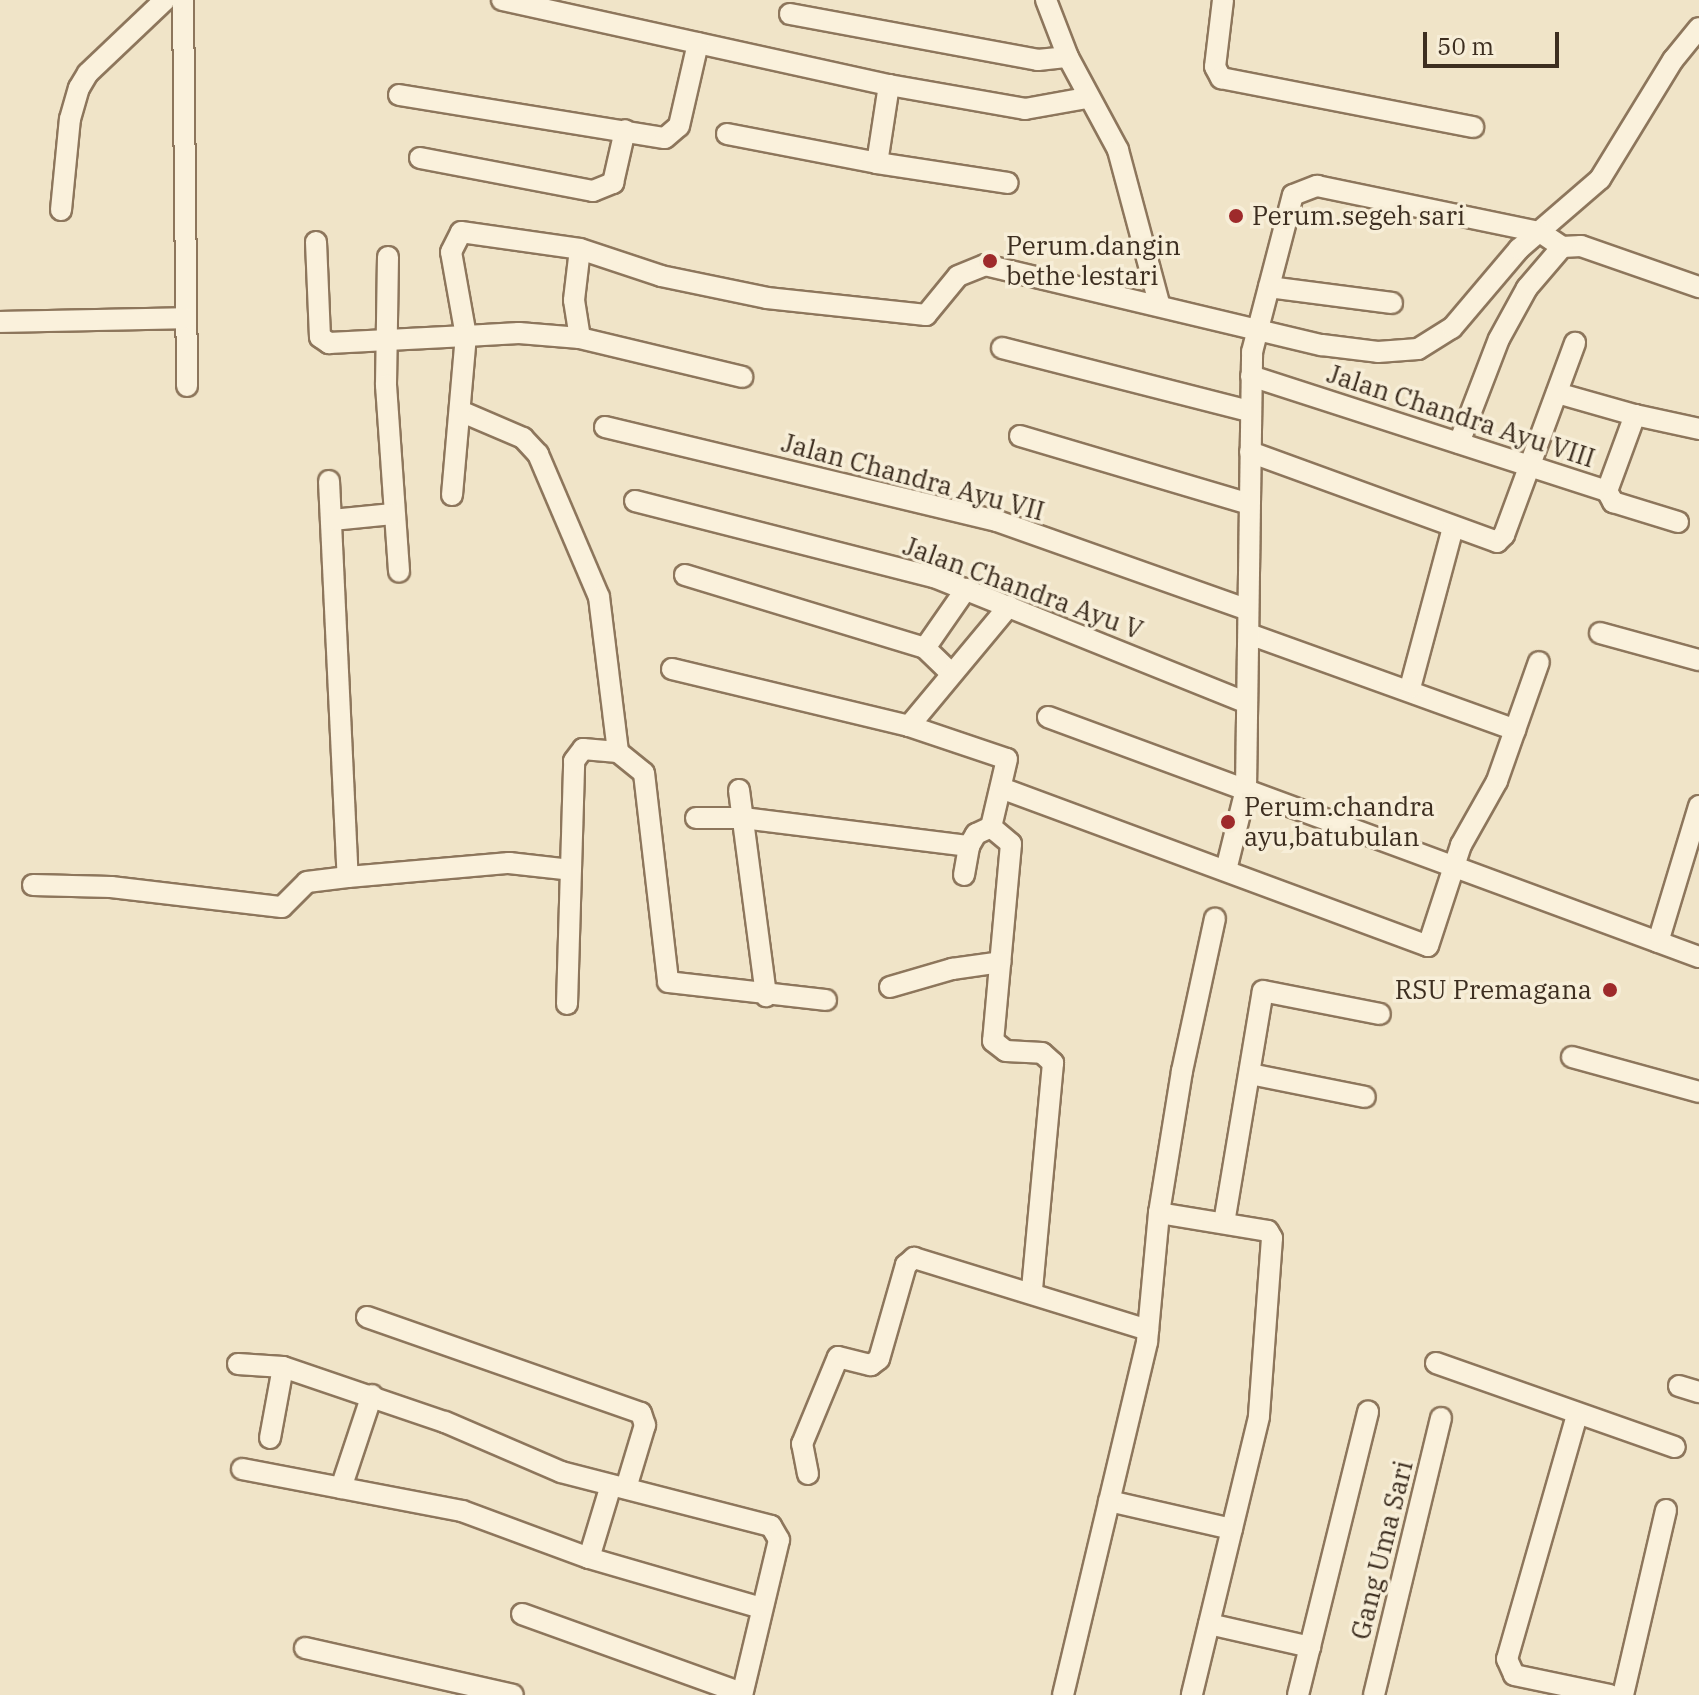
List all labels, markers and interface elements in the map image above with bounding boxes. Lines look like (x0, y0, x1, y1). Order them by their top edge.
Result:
scale bar (1427, 16, 1563, 66)
text: 50 m (1437, 30, 1494, 62)
place label: Perum.segeh sari (1252, 200, 1465, 232)
marker: Perum.segeh sari (1227, 207, 1245, 225)
place label: Perum.dangin bethe lestari (1006, 230, 1181, 292)
marker: Perum.dangin bethe lestari (981, 252, 999, 270)
street label: Jalan Chandra Ayu VIII (1323, 358, 1599, 474)
street label: Jalan Chandra Ayu VII (778, 427, 1048, 527)
street label: Jalan Chandra Ayu V (899, 530, 1147, 646)
place label: Perum.chandra ayu,batubulan (1244, 791, 1435, 852)
marker: Perum.chandra ayu,batubulan (1219, 813, 1237, 831)
place label: RSU Premagana (1395, 974, 1592, 1006)
marker: RSU Premagana (1599, 979, 1621, 1001)
street label: Gang Uma Sari (1345, 1457, 1419, 1643)

